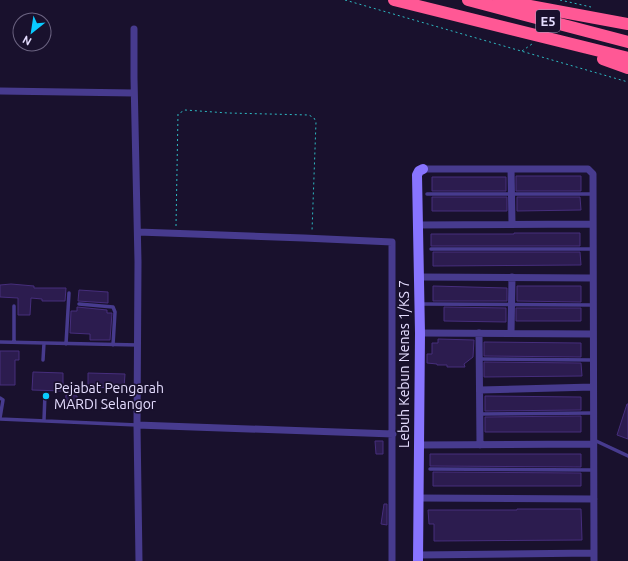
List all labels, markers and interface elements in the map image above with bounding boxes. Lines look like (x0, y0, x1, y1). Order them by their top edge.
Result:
road number: E5 (536, 10, 560, 32)
north arrow (12, 12, 52, 52)
text: N (20, 33, 34, 48)
street label: Lebuh Kebun Nenas 1/KS 7 (396, 280, 412, 448)
place label: Pejabat Pengarah MARDI Selangor (54, 380, 164, 412)
marker: Pejabat Pengarah MARDI Selangor (41, 391, 51, 401)

